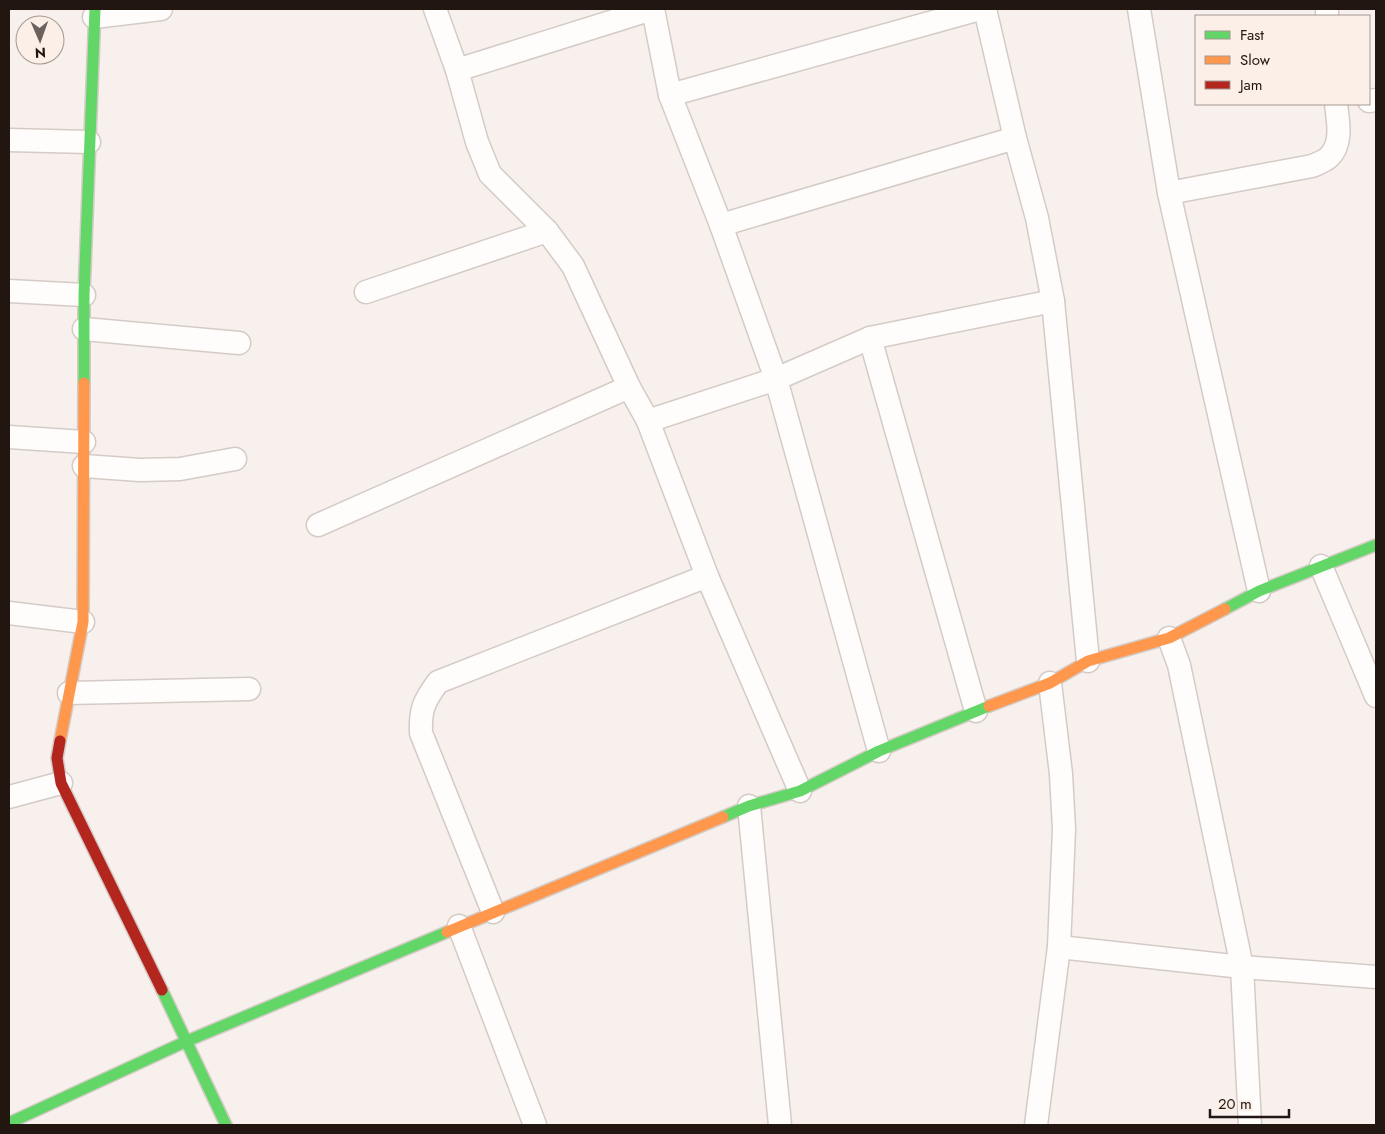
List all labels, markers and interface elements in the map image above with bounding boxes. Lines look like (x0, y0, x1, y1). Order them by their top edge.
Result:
north arrow (15, 15, 65, 65)
legend (1195, 15, 1370, 105)
text: Fast (1240, 24, 1264, 46)
text: N (35, 43, 46, 63)
text: Slow (1240, 49, 1271, 71)
text: Jam (1238, 74, 1263, 96)
scale bar (1210, 1086, 1289, 1118)
text: 20 m (1218, 1093, 1252, 1115)

